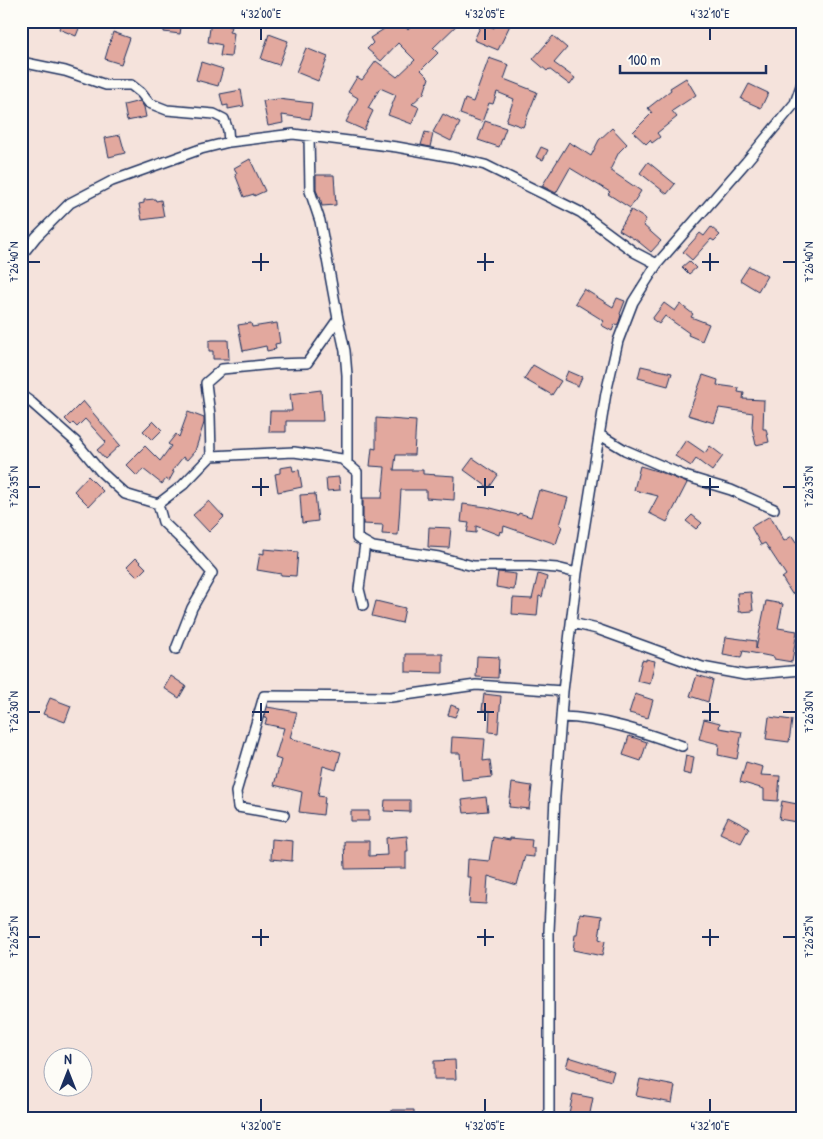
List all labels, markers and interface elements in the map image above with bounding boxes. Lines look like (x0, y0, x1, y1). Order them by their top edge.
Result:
text: 4°32'00"E (241, 5, 282, 22)
text: 4°32'05"E (465, 5, 506, 22)
text: 4°32'10"E (691, 5, 730, 22)
scale bar (620, 42, 767, 74)
text: 100 m (628, 49, 661, 70)
text: 7°26'40"N (5, 242, 22, 283)
text: 7°26'40"N (800, 242, 817, 283)
text: 7°26'35"N (5, 466, 22, 508)
text: 7°26'35"N (800, 466, 817, 508)
text: 7°26'30"N (5, 691, 22, 733)
text: 7°26'30"N (800, 691, 817, 733)
text: 7°26'25"N (5, 916, 22, 958)
text: 7°26'25"N (800, 916, 817, 958)
north arrow (42, 1046, 92, 1096)
text: N (64, 1049, 72, 1068)
text: 4°32'00"E (241, 1117, 282, 1134)
text: 4°32'05"E (465, 1117, 506, 1134)
text: 4°32'10"E (691, 1117, 730, 1134)

